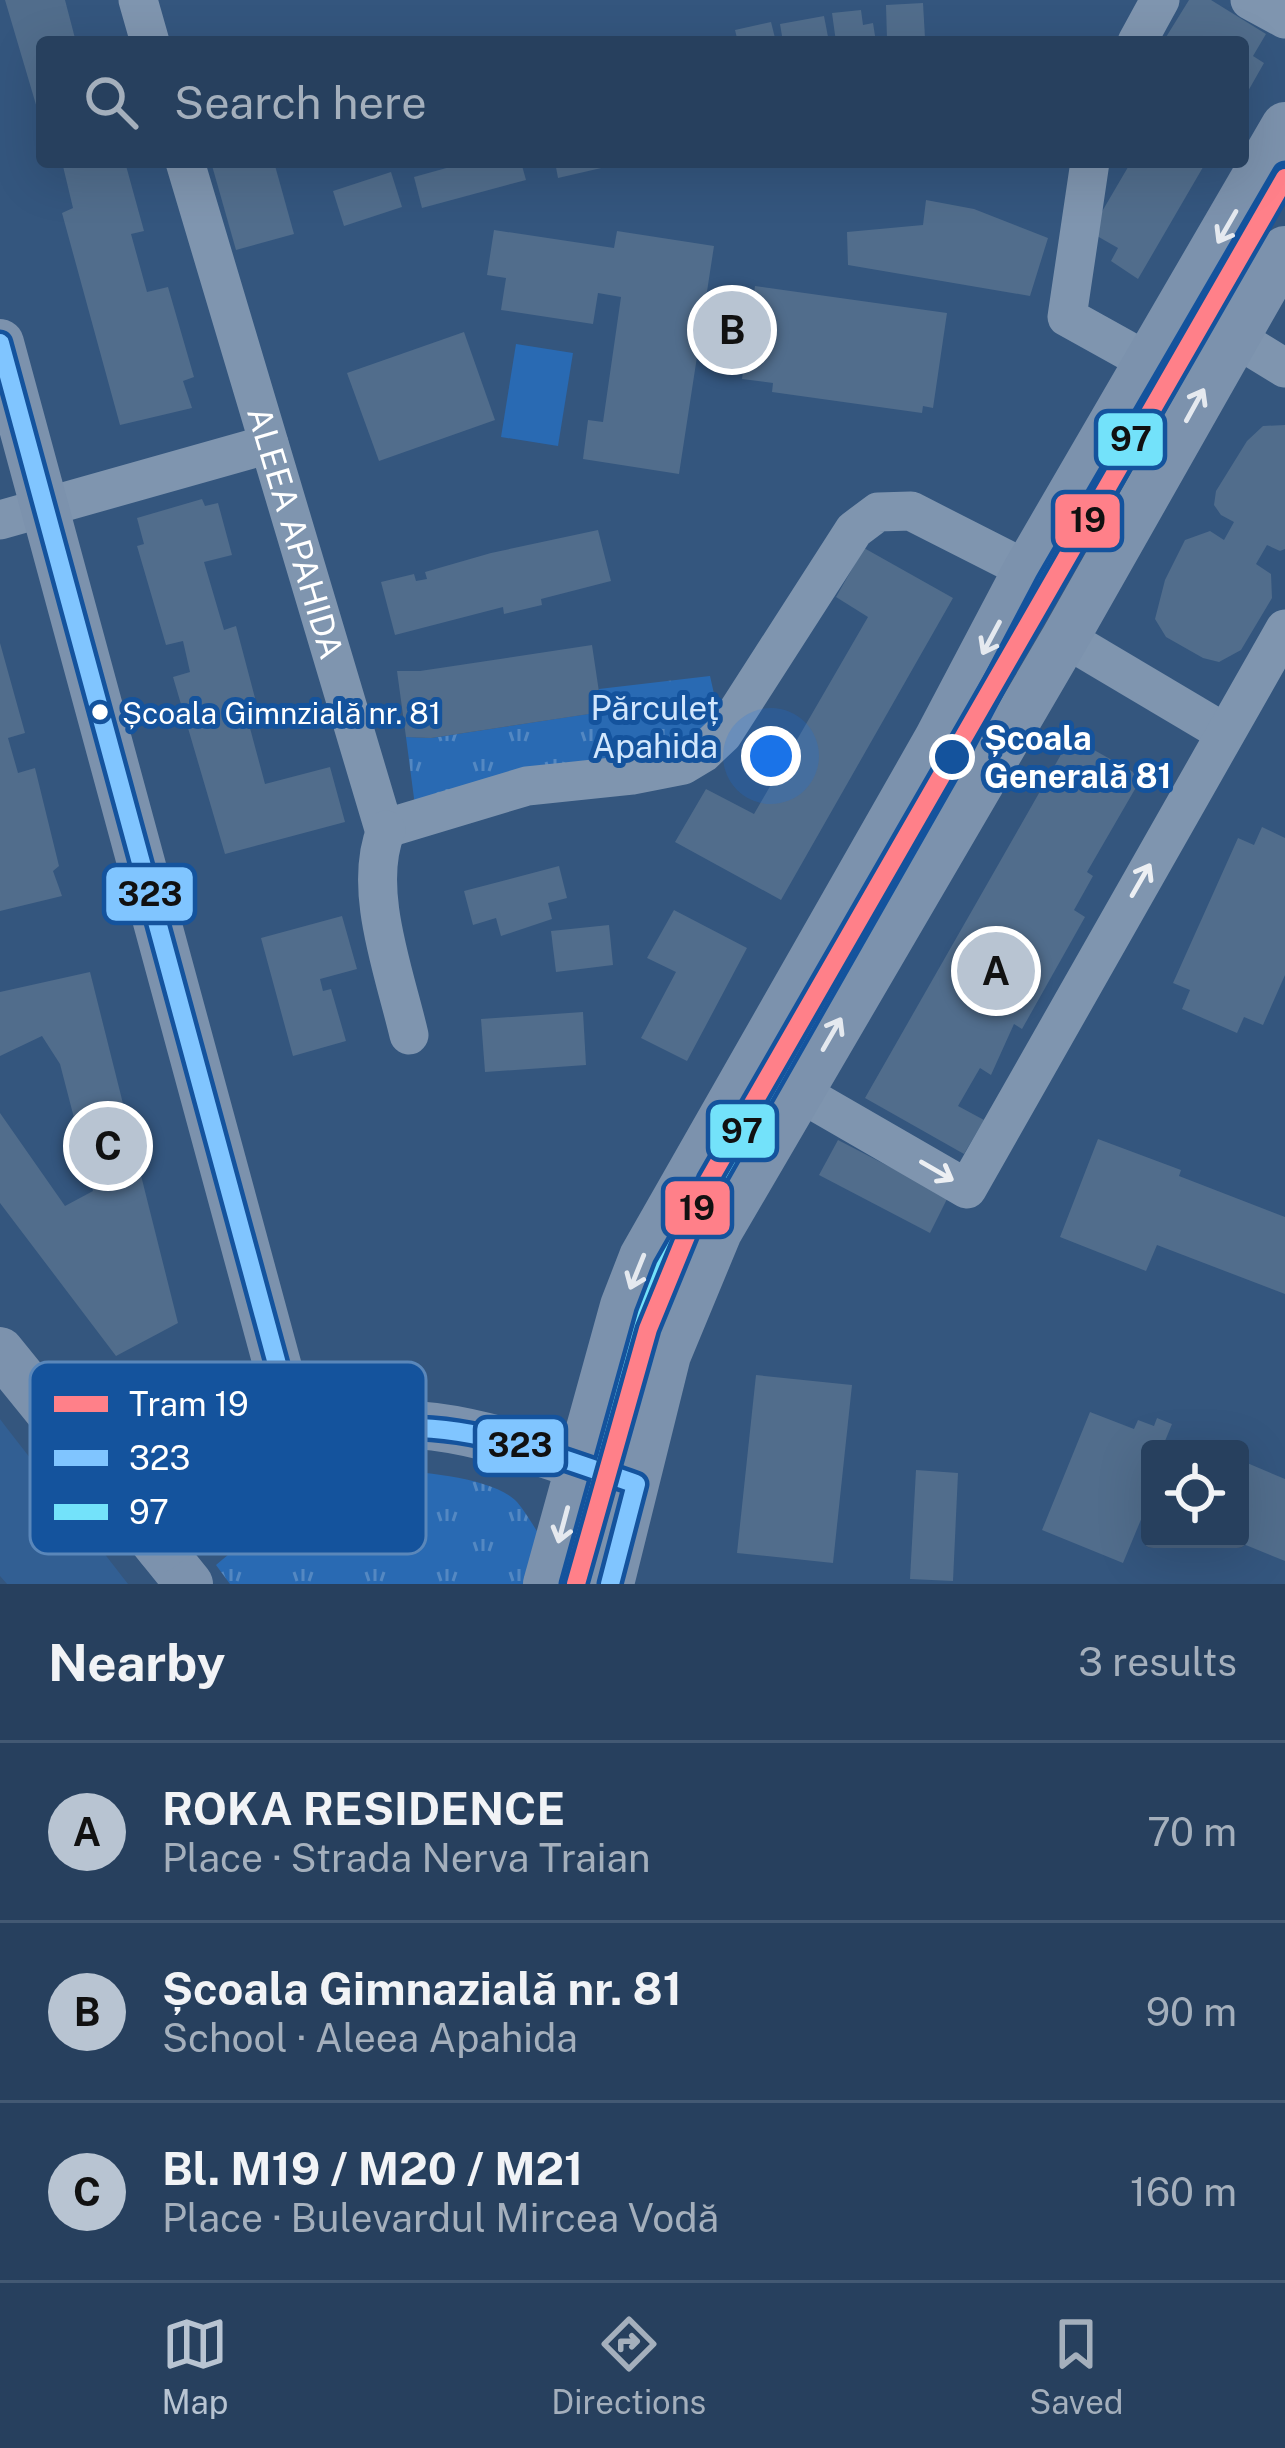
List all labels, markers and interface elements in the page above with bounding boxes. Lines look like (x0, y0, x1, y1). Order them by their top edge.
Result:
search box (36, 36, 1249, 168)
icon: search (78, 69, 144, 135)
text: Search here (174, 76, 427, 129)
one-way arrow (1214, 209, 1238, 244)
pin: B (693, 285, 771, 375)
one-way arrow (1184, 389, 1208, 424)
street label: ALEEA APAHIDA (240, 402, 351, 663)
line badge: 97 (1096, 411, 1165, 468)
text: 97 (1110, 420, 1152, 458)
line badge: 19 (1053, 492, 1122, 550)
text: 19 (1070, 501, 1106, 539)
one-way arrow (979, 620, 1002, 655)
park label: Părculeț Apahida (591, 689, 719, 765)
place label: Școala Gimnzială nr. 81 (122, 695, 441, 731)
marker: Școala Gimnzială nr. 81 (89, 701, 111, 723)
place label: Școala Generală 81 (984, 719, 1172, 795)
your location (741, 726, 801, 786)
marker: Școala Generală 81 (931, 736, 973, 778)
one-way arrow (1130, 863, 1153, 898)
line badge: 323 (104, 865, 195, 923)
text: 323 (118, 875, 182, 913)
pin: A (957, 926, 1035, 1016)
one-way arrow (821, 1017, 845, 1052)
pin: C (69, 1101, 147, 1191)
line badge: 97 (708, 1102, 777, 1160)
text: 97 (721, 1112, 763, 1150)
one-way arrow (919, 1160, 954, 1184)
line badge: 19 (663, 1179, 732, 1237)
text: 19 (679, 1189, 715, 1227)
one-way arrow (625, 1252, 646, 1289)
legend (30, 1362, 426, 1554)
text: Tram 19 (129, 1385, 249, 1423)
line badge: 323 (475, 1417, 566, 1475)
text: 323 (488, 1426, 552, 1464)
text: 323 (129, 1439, 190, 1477)
map controls (1141, 1440, 1249, 1548)
button: locate (1141, 1440, 1249, 1548)
text: 97 (129, 1493, 169, 1531)
one-way arrow (551, 1505, 573, 1543)
text: Nearby (48, 1633, 225, 1692)
text: 3 results (1078, 1639, 1237, 1685)
text: ROKA RESIDENCE (162, 1782, 565, 1835)
text: A (73, 1809, 101, 1855)
text: 70 m (1147, 1809, 1237, 1855)
text: Place · Strada Nerva Traian (162, 1835, 650, 1881)
text: Școala Gimnazială nr. 81 (162, 1962, 682, 2015)
text: B (74, 1989, 100, 2035)
text: 90 m (1146, 1989, 1237, 2035)
text: School · Aleea Apahida (162, 2015, 578, 2061)
text: Bl. M19 / M20 / M21 (162, 2142, 583, 2195)
text: C (73, 2169, 101, 2215)
text: 160 m (1130, 2169, 1237, 2215)
text: Place · Bulevardul Mircea Vodă (162, 2195, 719, 2241)
tab: Map (161, 2311, 228, 2421)
tab: Directions (551, 2311, 706, 2421)
tab: Saved (1029, 2311, 1124, 2421)

